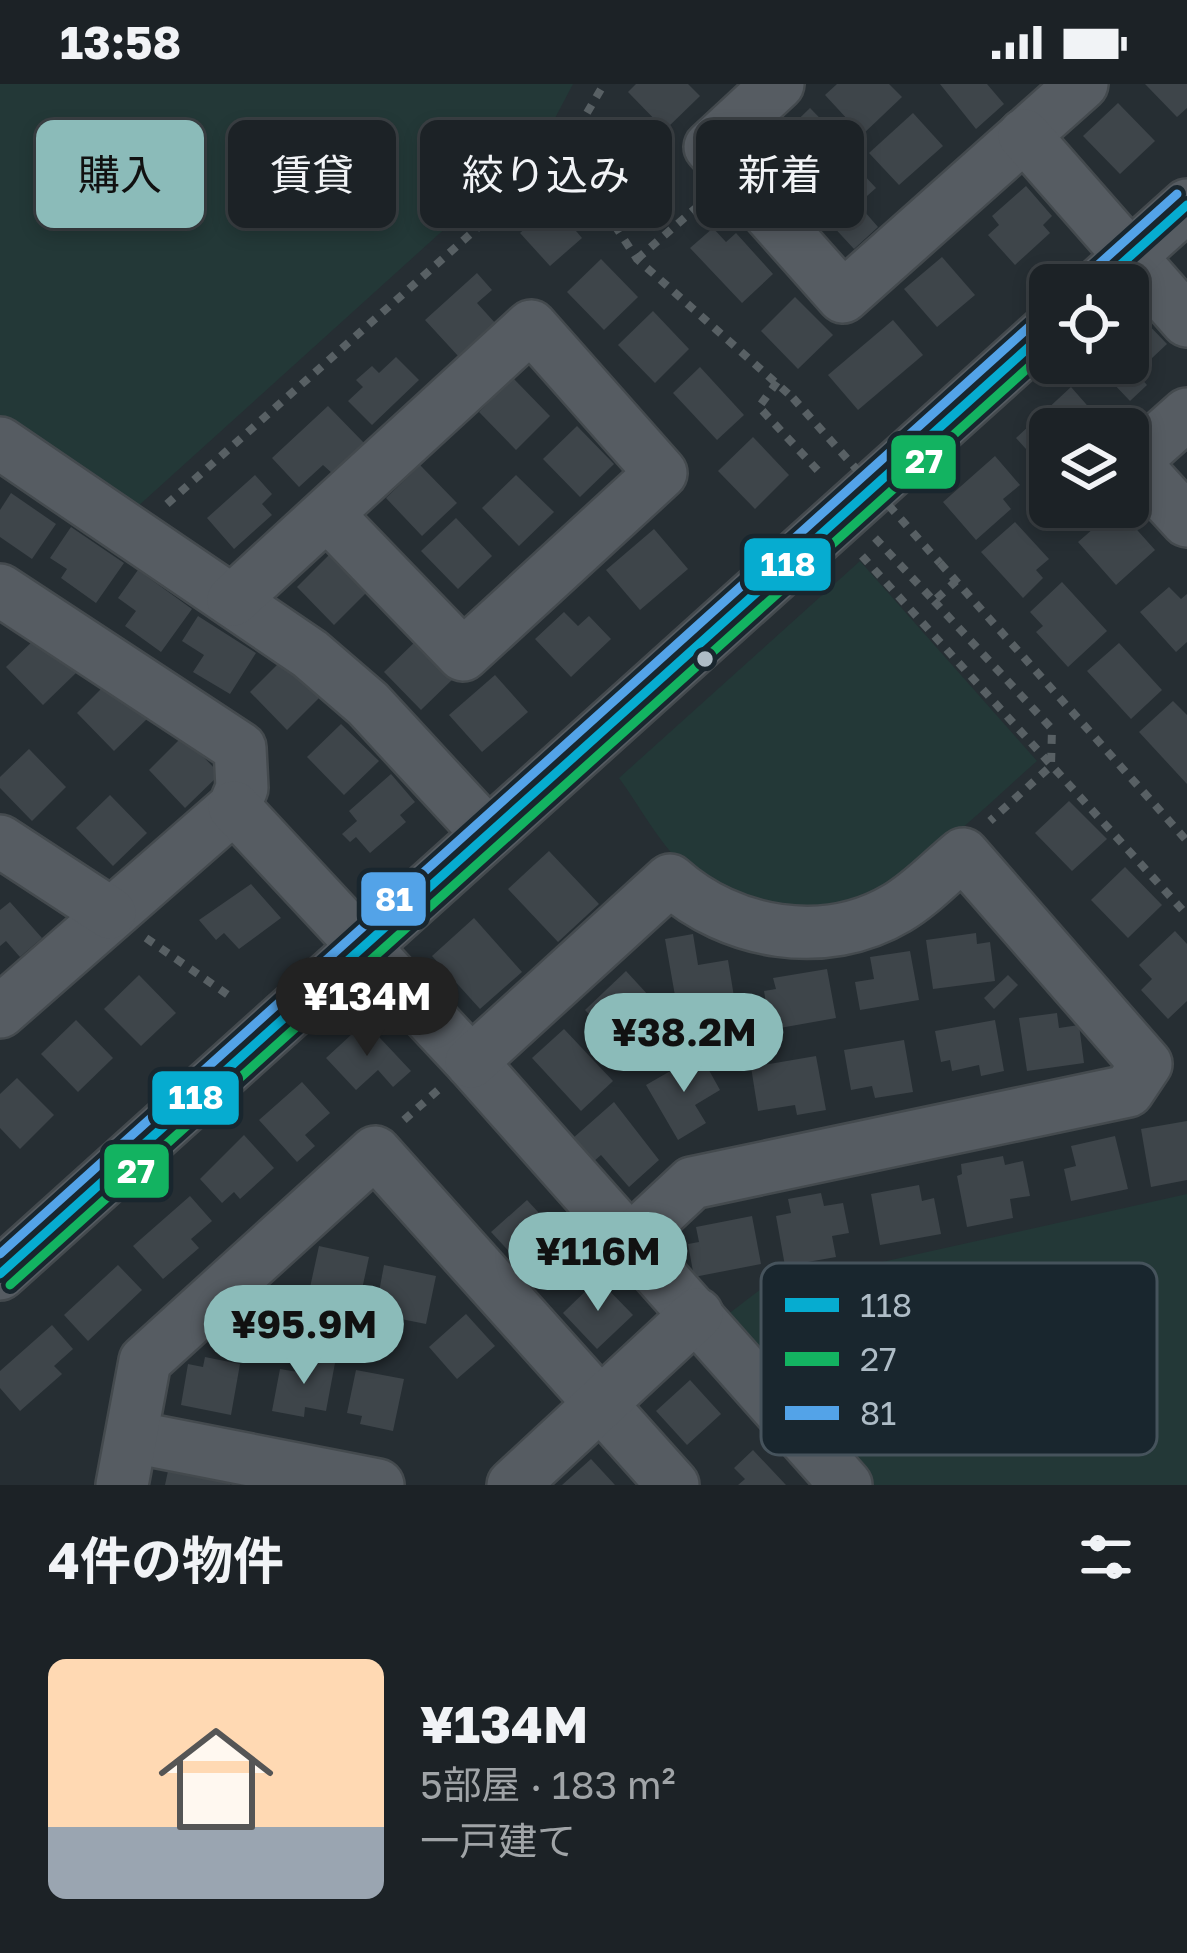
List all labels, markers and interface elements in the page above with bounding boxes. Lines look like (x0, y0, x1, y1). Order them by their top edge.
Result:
text: 13:58 (60, 15, 181, 69)
chip: 購入 (36, 120, 204, 228)
chip: 賃貸 (228, 120, 396, 228)
chip: 絞り込み (420, 120, 672, 228)
chip: 新着 (696, 120, 864, 228)
map controls (1029, 264, 1149, 528)
button: locate (1029, 264, 1149, 384)
button: layers (1029, 408, 1149, 528)
line badge: 27 (889, 433, 958, 491)
text: 27 (905, 441, 943, 480)
line badge: 118 (742, 536, 833, 593)
text: 118 (760, 544, 816, 583)
unlabelled marker (694, 648, 716, 670)
line badge: 81 (359, 870, 428, 928)
text: 81 (375, 879, 413, 918)
pin: ¥134M (283, 957, 451, 1059)
text: ¥134M (303, 972, 431, 1019)
pin: ¥38.2M (586, 993, 782, 1095)
text: ¥38.2M (611, 1008, 757, 1055)
line badge: 118 (150, 1069, 241, 1127)
text: 118 (168, 1077, 224, 1116)
line badge: 27 (102, 1142, 171, 1200)
text: 27 (117, 1151, 155, 1190)
pin: ¥116M (514, 1212, 682, 1314)
text: ¥116M (535, 1227, 661, 1274)
legend (761, 1263, 1157, 1455)
pin: ¥95.9M (206, 1285, 402, 1387)
text: 118 (860, 1285, 912, 1324)
text: ¥95.9M (231, 1300, 377, 1347)
text: 27 (860, 1339, 897, 1378)
text: 81 (860, 1393, 896, 1432)
icon: filters (1073, 1524, 1139, 1590)
text: 4件の物件 (48, 1529, 284, 1590)
text: ¥134M (420, 1693, 588, 1754)
icon: home (144, 1707, 288, 1851)
text: 5部屋 · 183 m² (420, 1761, 676, 1808)
text: 一戸建て (420, 1817, 576, 1864)

